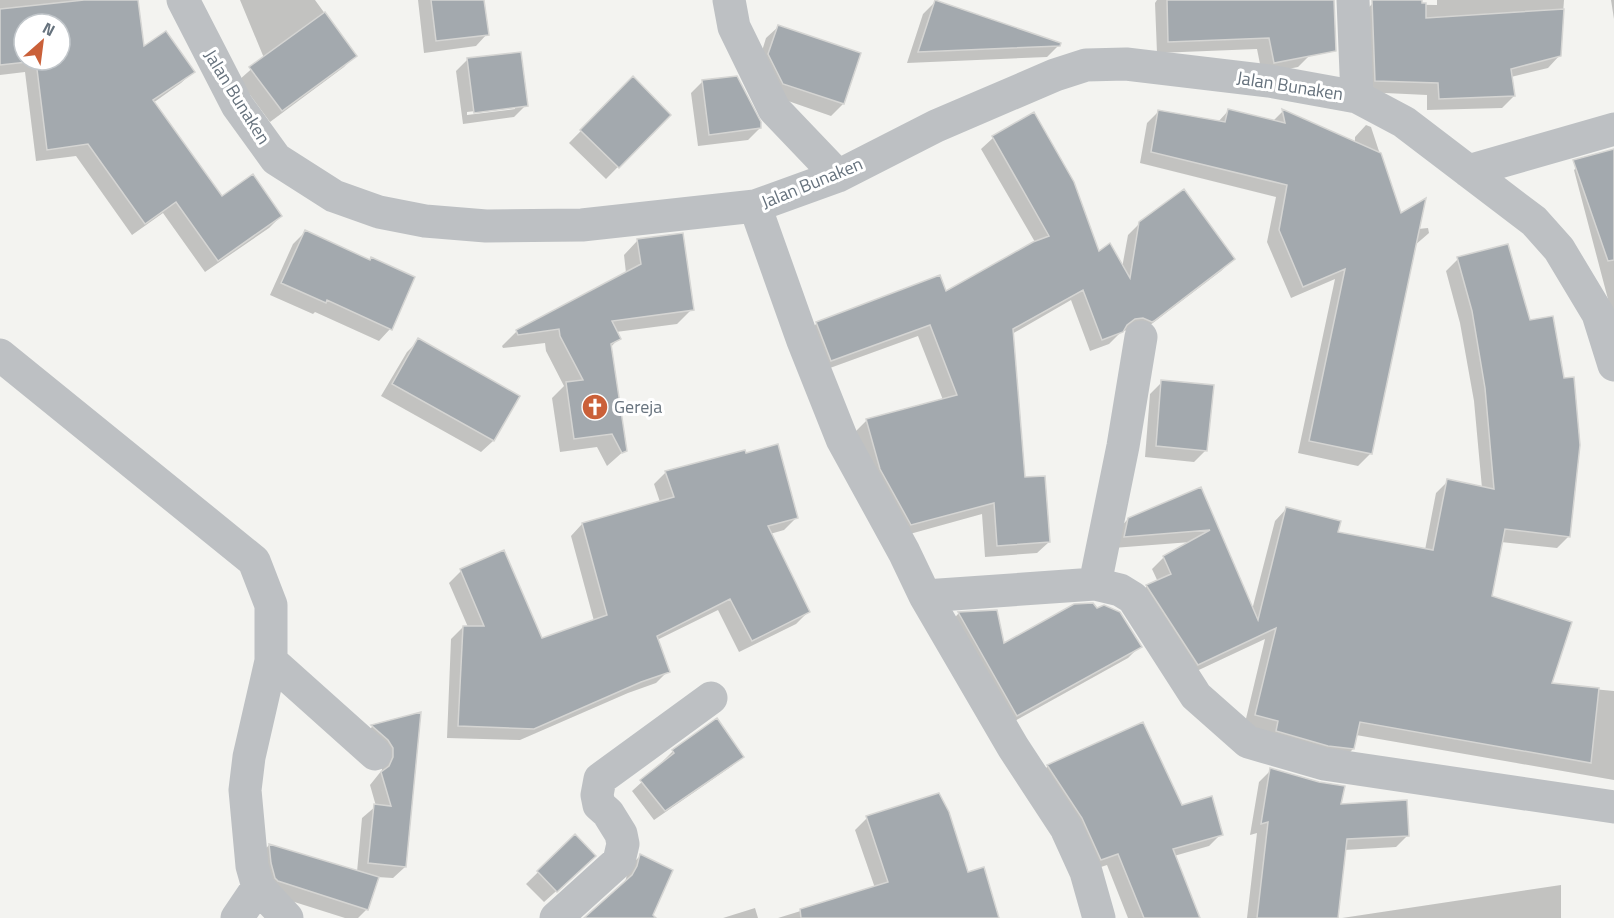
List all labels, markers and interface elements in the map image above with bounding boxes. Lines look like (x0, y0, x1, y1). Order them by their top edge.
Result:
north arrow (12, 12, 72, 72)
text: N (39, 16, 60, 42)
street label: Jalan Bunaken (197, 44, 277, 149)
street label: Jalan Bunaken (1235, 64, 1345, 107)
street label: Jalan Bunaken (757, 150, 867, 215)
church icon: Gereja (580, 392, 610, 422)
place label: Gereja (614, 393, 662, 420)

